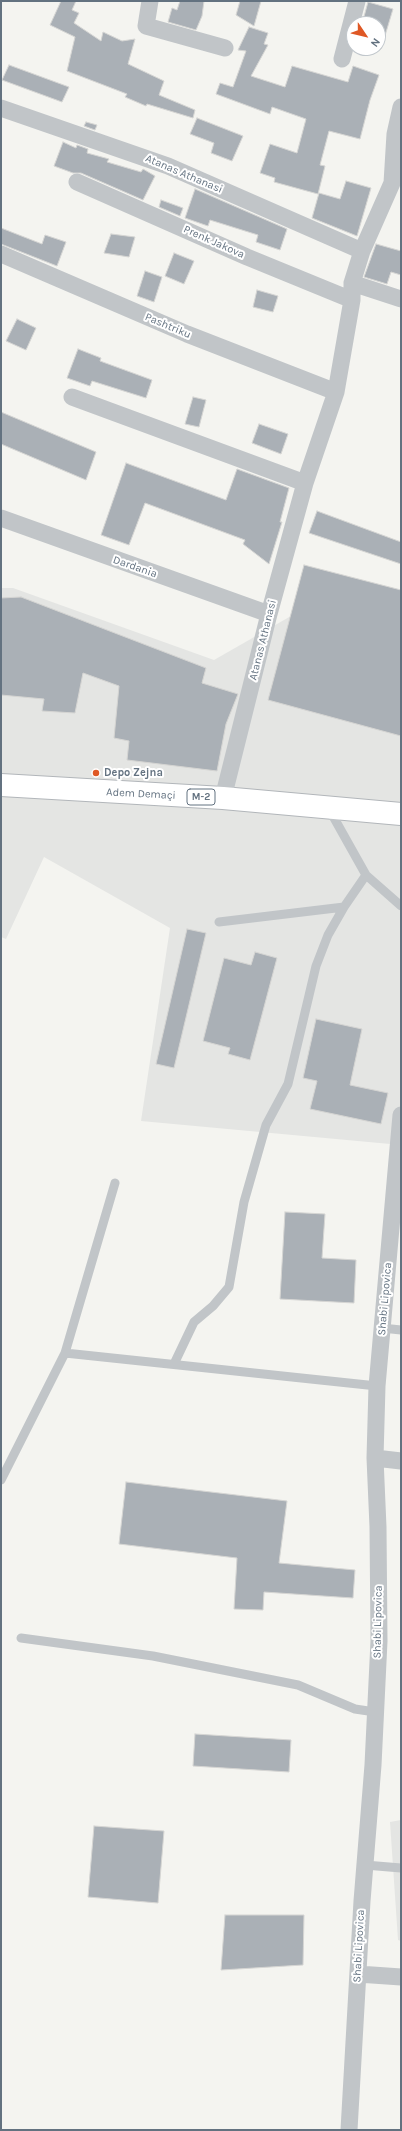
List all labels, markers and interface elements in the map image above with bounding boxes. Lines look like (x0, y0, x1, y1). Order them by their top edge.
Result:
north arrow (346, 16, 386, 56)
text: N (368, 36, 383, 50)
street label: Atanas Athanasi (143, 152, 225, 196)
street label: Prenk Jakova (181, 223, 247, 261)
street label: Pashtriku (143, 310, 193, 342)
street label: Dardania (111, 553, 159, 581)
street label: Atanas Athanasi (247, 598, 279, 682)
place label: Depo Zejna (104, 766, 163, 780)
marker: Depo Zejna (91, 768, 101, 778)
street label: Adem Demaçi (106, 786, 176, 802)
road number: M-2 (187, 789, 215, 805)
street label: Shabi Lipovica (375, 1262, 395, 1336)
street label: Shabi Lipovica (371, 1585, 385, 1659)
street label: Shabi Lipovica (350, 1909, 368, 1983)

